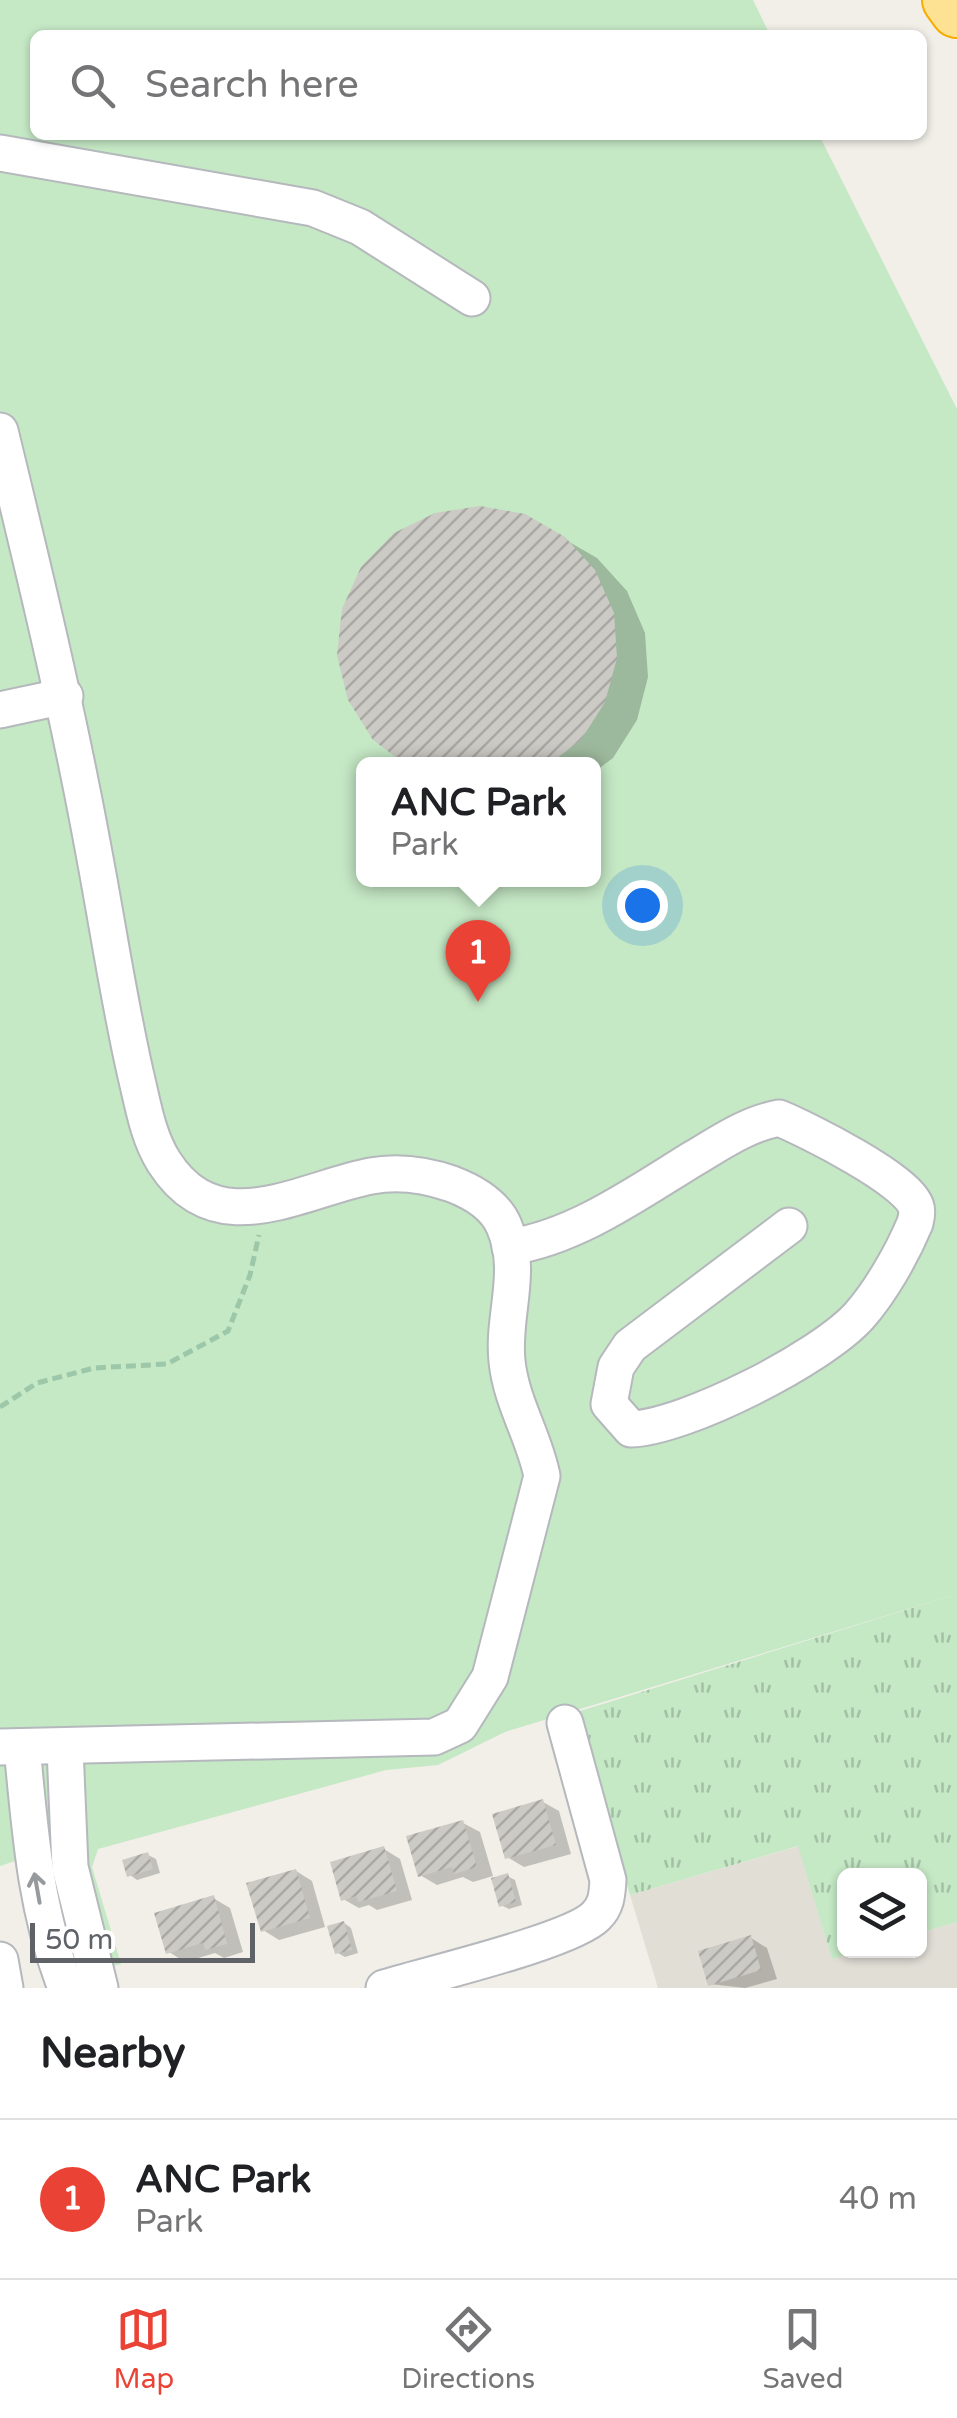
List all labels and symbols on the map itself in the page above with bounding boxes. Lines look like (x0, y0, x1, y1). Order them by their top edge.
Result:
your location (617, 880, 668, 931)
pin: 1 (446, 920, 510, 1002)
one-way arrow (26, 1873, 45, 1905)
scale bar (30, 1918, 255, 1962)

